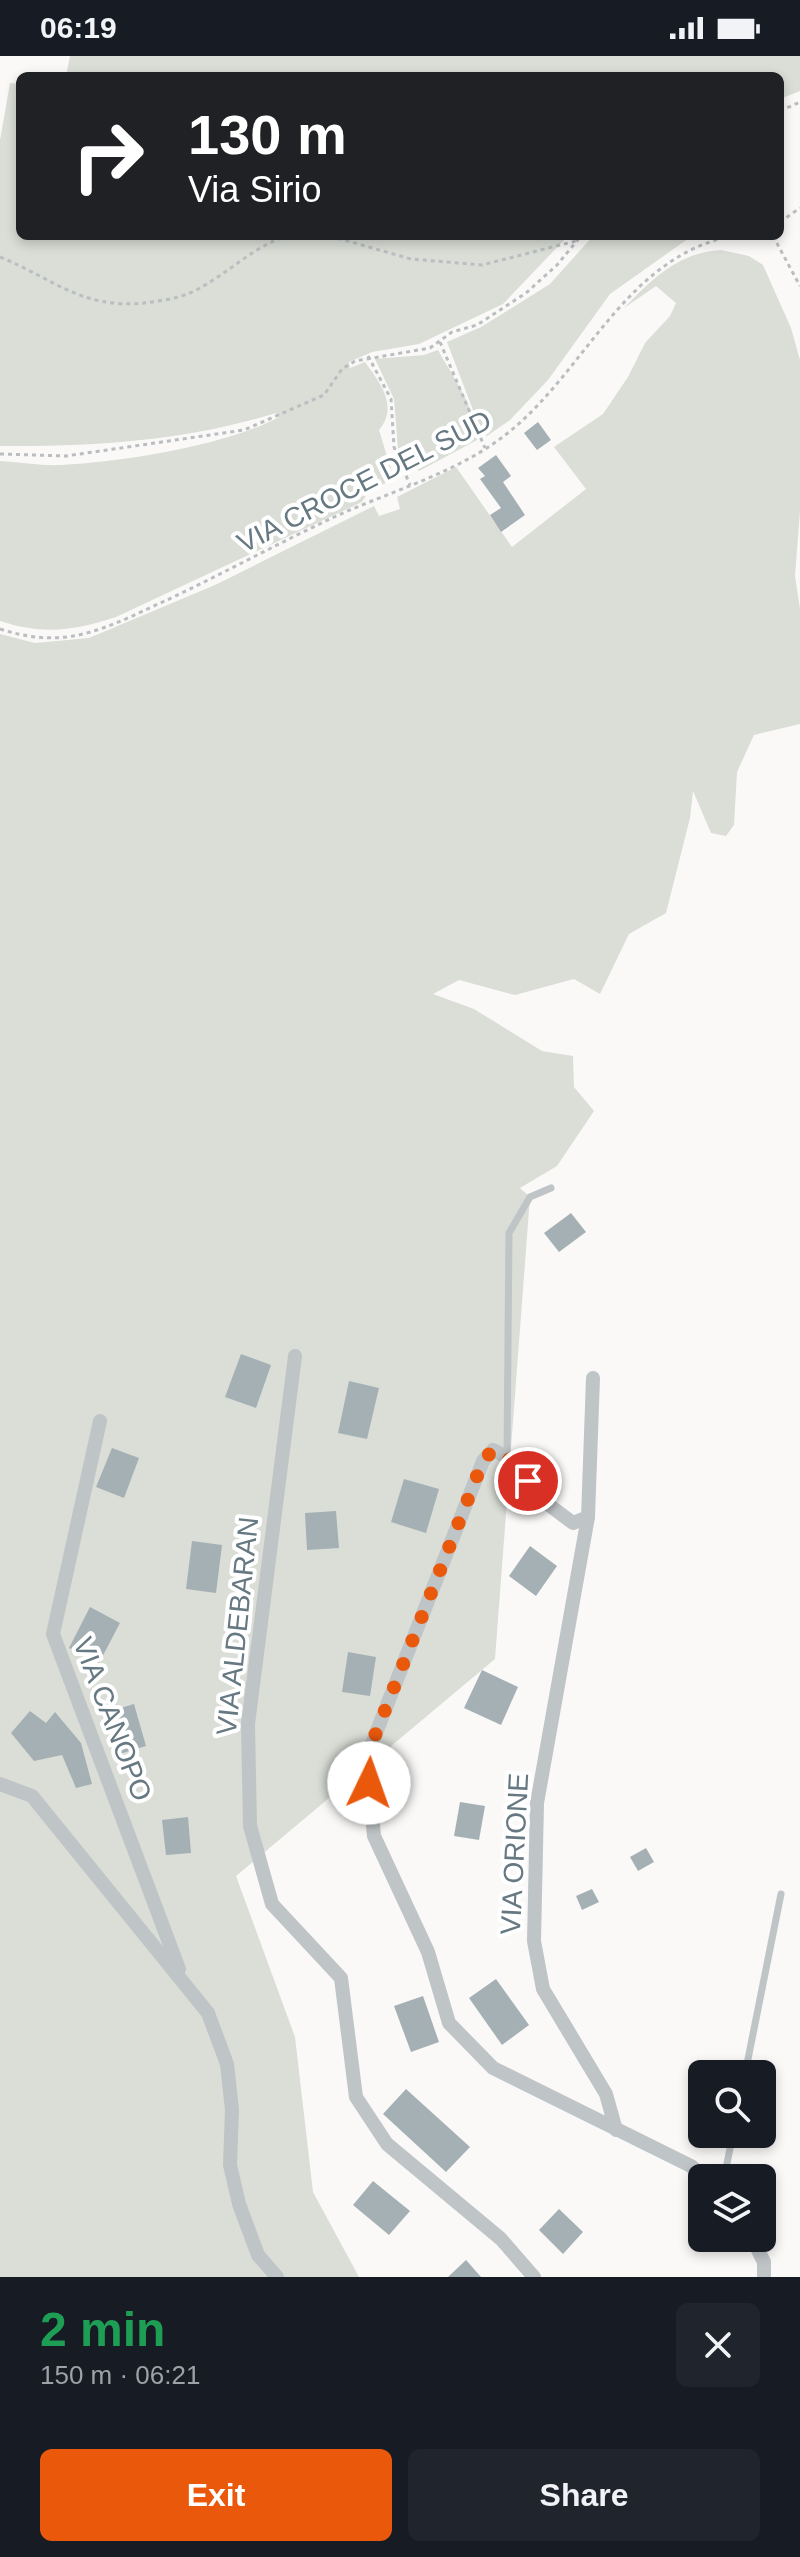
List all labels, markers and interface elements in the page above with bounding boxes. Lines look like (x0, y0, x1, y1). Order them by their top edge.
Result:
text: 06:19 (40, 11, 117, 44)
text: 130 m (188, 103, 347, 166)
icon: right (56, 104, 160, 208)
text: Via Sirio (188, 169, 321, 210)
street label: VIA CROCE DEL SUD (232, 404, 496, 559)
pin (494, 1447, 562, 1515)
icon: arrive (506, 1459, 550, 1503)
street label: VIA ALDEBARAN (211, 1515, 264, 1737)
street label: VIA CANOPO (67, 1633, 158, 1805)
position arrow (327, 1741, 411, 1825)
street label: VIA ORIONE (495, 1772, 534, 1936)
map controls (688, 2060, 776, 2252)
button: search (688, 2060, 776, 2148)
button: layers (688, 2164, 776, 2252)
text: 2 min (40, 2303, 165, 2356)
button: close (676, 2303, 760, 2387)
text: 150 m · 06:21 (40, 2360, 200, 2390)
button: Exit (40, 2449, 392, 2541)
button: Share (408, 2449, 760, 2541)

